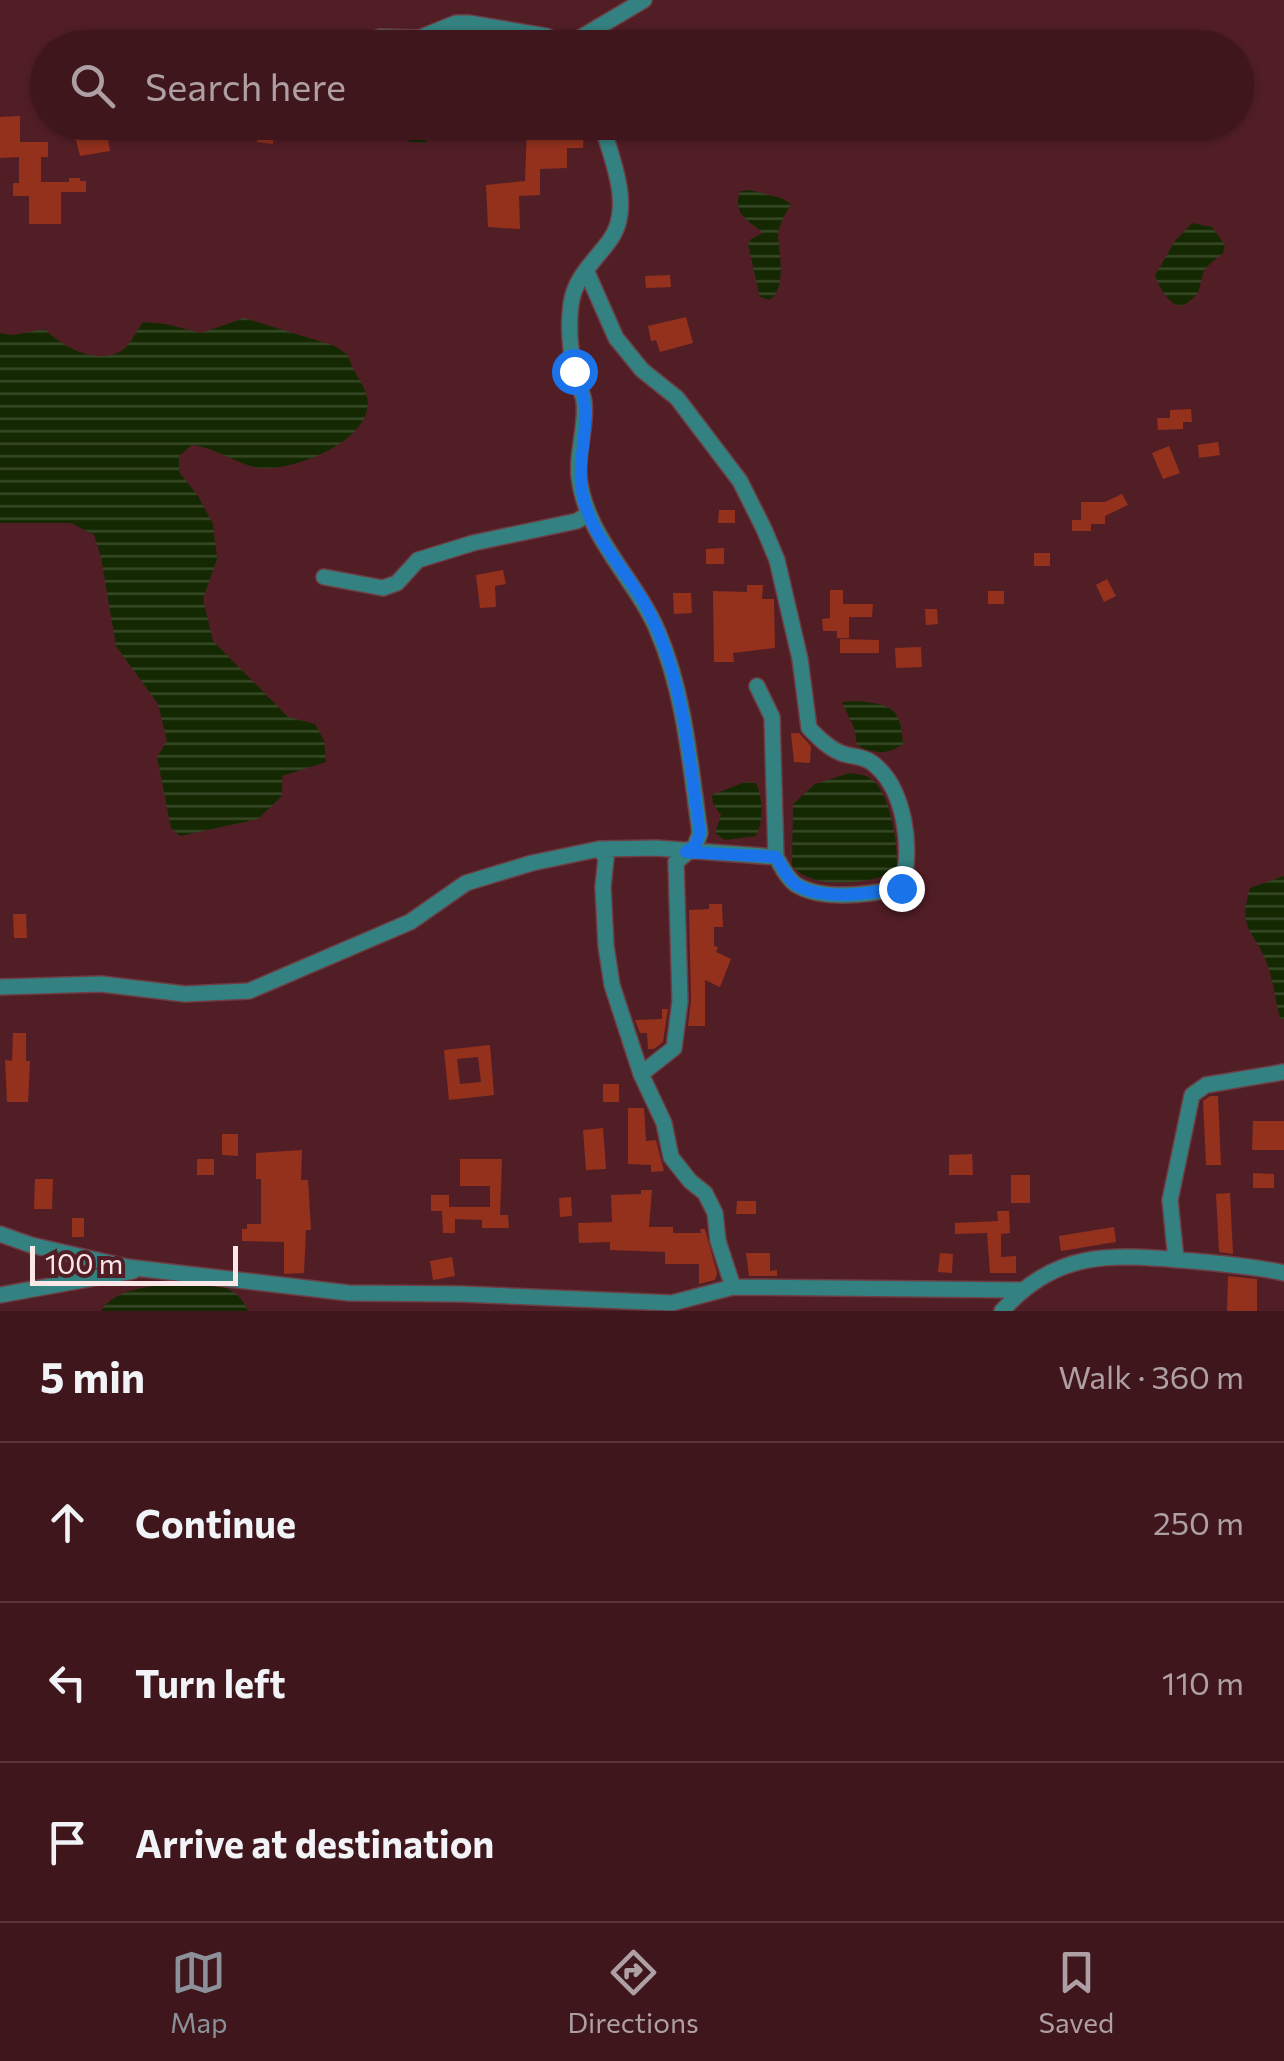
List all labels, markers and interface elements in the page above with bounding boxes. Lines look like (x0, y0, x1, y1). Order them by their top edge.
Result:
search box (30, 30, 1254, 140)
icon: search (65, 58, 120, 113)
text: Search here (145, 62, 346, 109)
route start (552, 349, 598, 395)
route end (879, 866, 925, 912)
scale bar (30, 1241, 238, 1286)
text: 100 m (45, 1246, 123, 1280)
text: 5 min (40, 1350, 145, 1402)
text: Walk · 360 m (1058, 1356, 1244, 1396)
icon: ahead (40, 1495, 95, 1550)
text: Continue (135, 1499, 296, 1546)
text: 250 m (1153, 1502, 1244, 1542)
icon: left (40, 1655, 95, 1710)
text: Turn left (135, 1659, 286, 1706)
text: 110 m (1162, 1662, 1244, 1702)
icon: arrive (40, 1815, 95, 1870)
text: Arrive at destination (135, 1819, 494, 1866)
tab: Map (170, 1945, 228, 2039)
tab: Directions (567, 1945, 699, 2039)
tab: Saved (1039, 1945, 1114, 2039)

